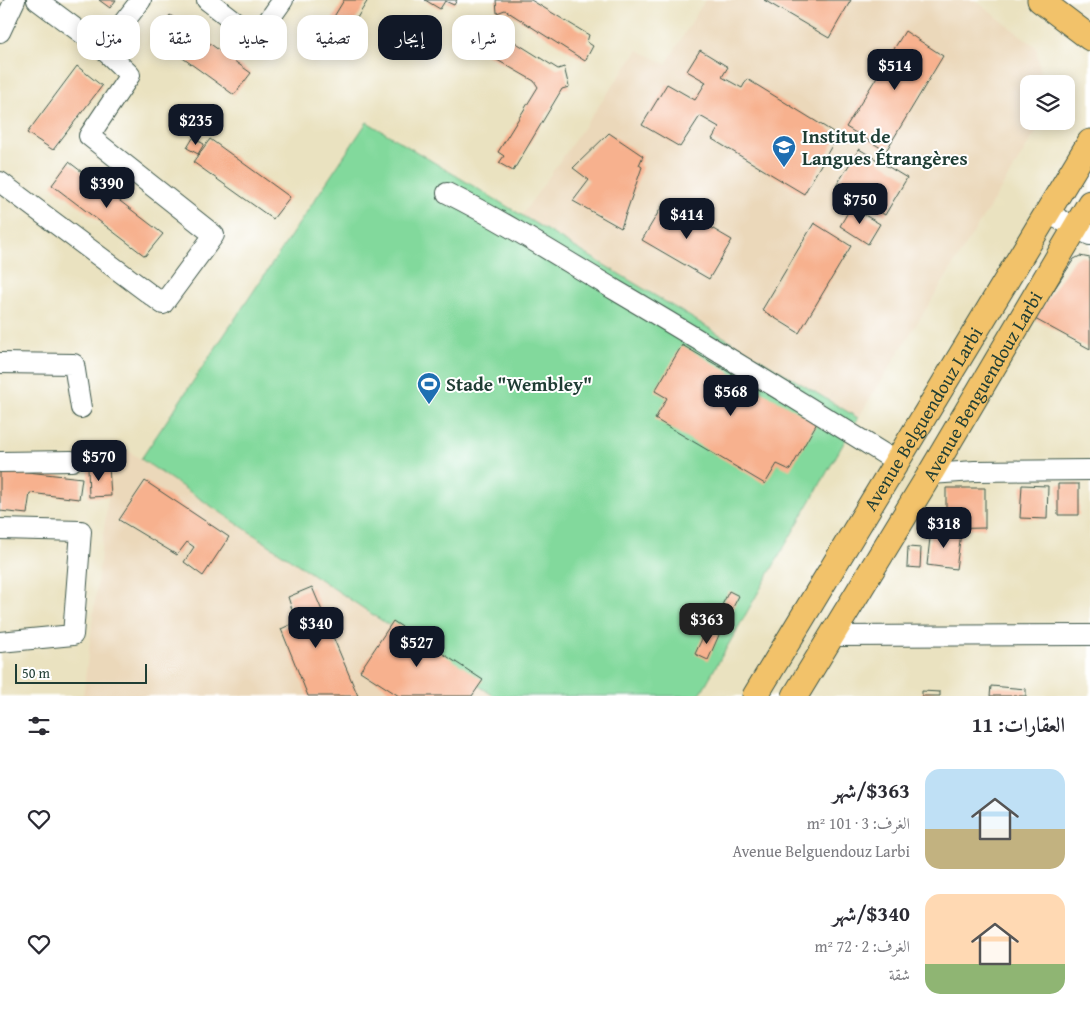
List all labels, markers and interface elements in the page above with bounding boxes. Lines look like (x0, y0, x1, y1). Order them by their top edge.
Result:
chip: منزل (77, 15, 140, 60)
chip: شقة (150, 15, 210, 60)
chip: جديد (220, 15, 287, 60)
chip: تصفية (297, 15, 368, 60)
chip: إيجار (378, 15, 442, 60)
chip: شراء (452, 15, 515, 60)
pin: $514 (865, 48, 925, 91)
text: $514 (878, 53, 912, 77)
map controls (1020, 75, 1075, 130)
button: layers (1020, 75, 1075, 130)
pin: $235 (166, 104, 226, 146)
text: $235 (179, 108, 213, 132)
place label: Institut de Langues Étrangères (802, 122, 968, 172)
school or university icon: Institut de Langues Étrangères (771, 134, 797, 168)
pin: $390 (77, 166, 137, 209)
text: $390 (90, 171, 124, 195)
pin: $750 (830, 182, 890, 225)
text: $750 (843, 187, 877, 211)
pin: $414 (657, 198, 717, 240)
text: $414 (670, 202, 704, 226)
street label: Avenue Benguendouz Larbi (915, 286, 1049, 486)
street label: Avenue Belguendouz Larbi (856, 321, 989, 516)
place label: Stade "Wembley" (446, 370, 592, 398)
sports icon: Stade "Wembley" (416, 371, 442, 405)
pin: $568 (701, 374, 761, 417)
text: $568 (714, 379, 748, 403)
pin: $570 (69, 440, 129, 482)
text: $570 (82, 444, 116, 468)
pin: $318 (914, 506, 974, 549)
text: $318 (927, 511, 961, 535)
pin: $363 (677, 602, 737, 645)
pin: $340 (286, 606, 346, 649)
text: $363 (690, 607, 724, 631)
text: $340 (299, 611, 333, 635)
pin: $527 (387, 626, 447, 668)
text: $527 (400, 630, 434, 654)
scale bar (15, 661, 148, 684)
text: 50 m (22, 663, 50, 683)
text: العقارات: 11 (972, 709, 1065, 740)
icon: filters (25, 712, 53, 740)
text: $363/شهر (832, 775, 910, 806)
icon: home (965, 789, 1025, 849)
icon: heart (25, 805, 53, 833)
text: الغرف: 3 · 101 m² (807, 811, 910, 835)
text: Avenue Belguendouz Larbi (733, 839, 910, 863)
text: $340/شهر (832, 898, 910, 929)
icon: home (965, 914, 1025, 974)
icon: heart (25, 930, 53, 958)
text: الغرف: 2 · 72 m² (814, 934, 910, 958)
text: شقة (889, 962, 910, 986)

